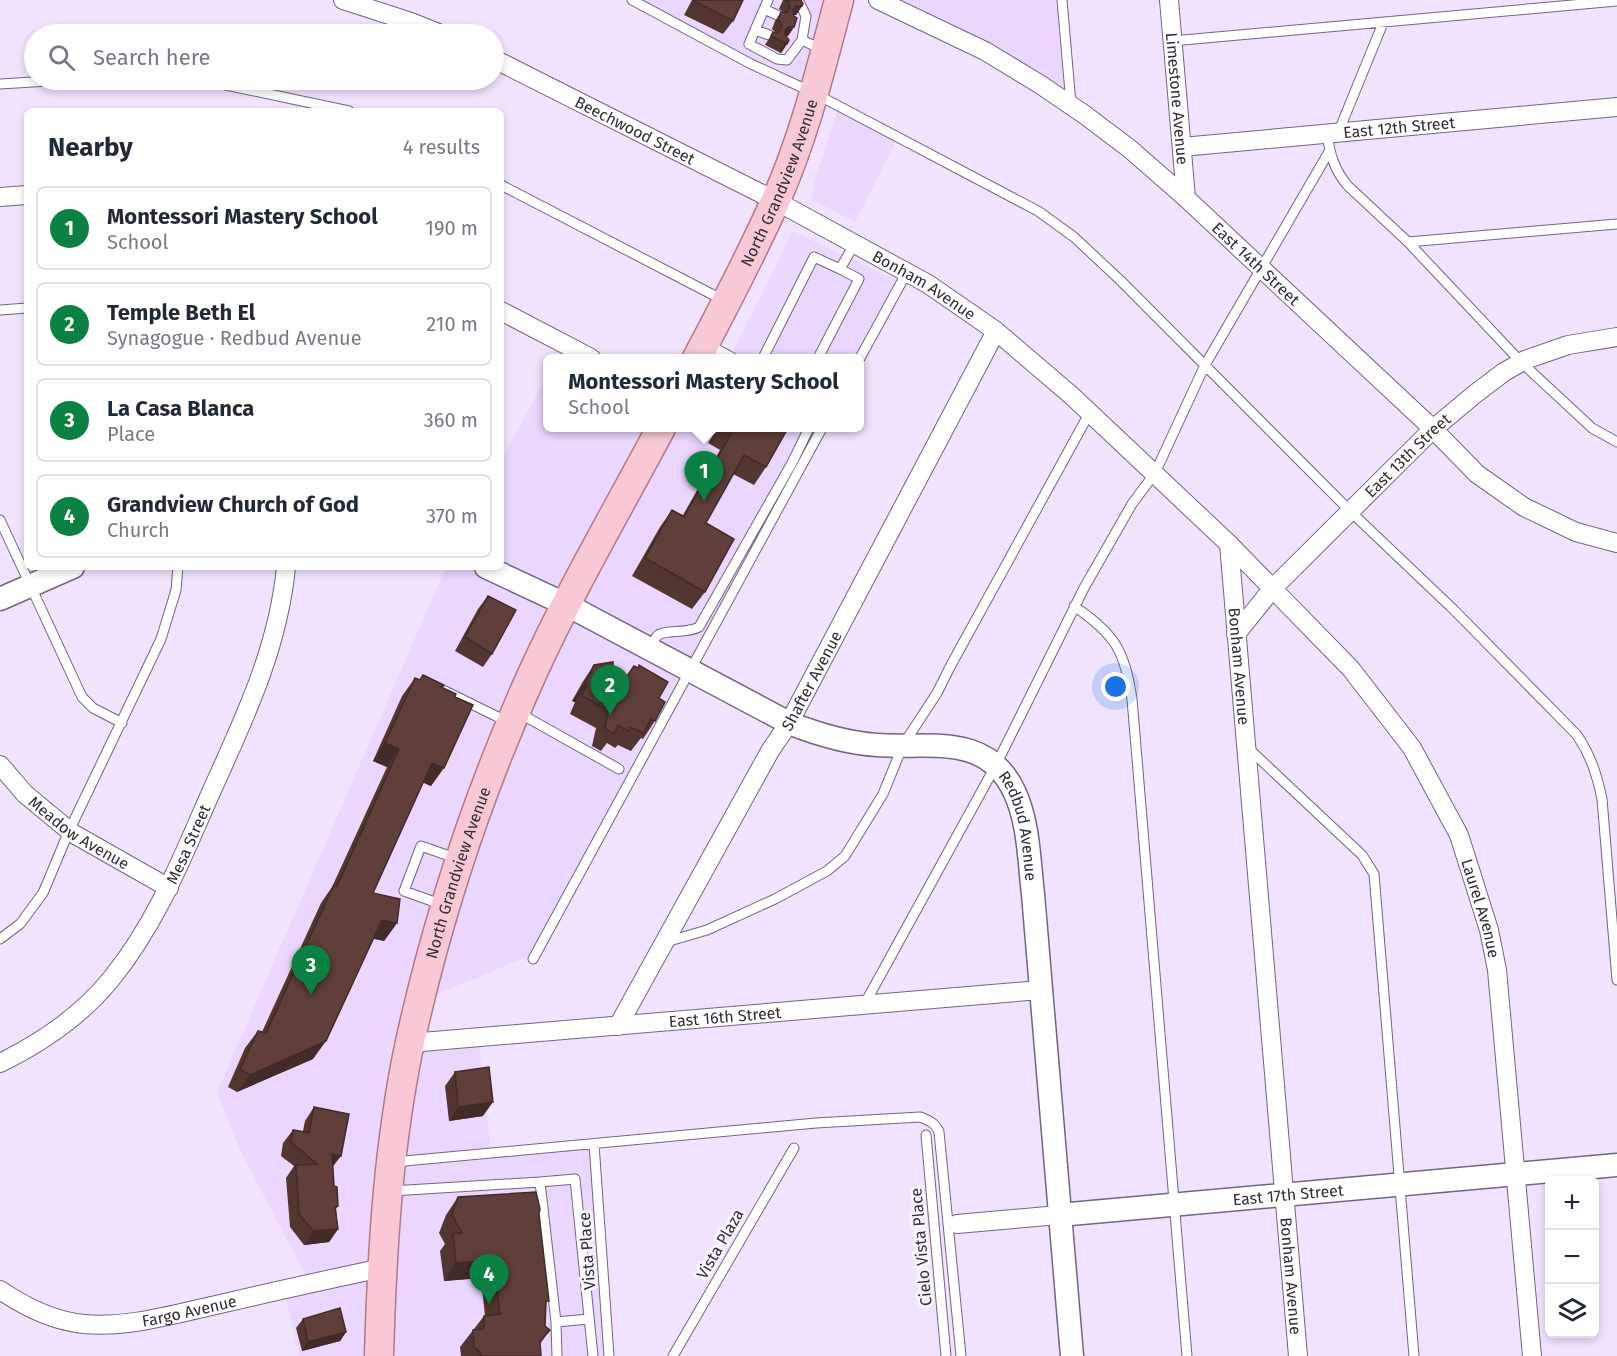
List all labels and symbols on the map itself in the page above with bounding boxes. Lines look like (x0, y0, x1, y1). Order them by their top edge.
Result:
street label: Limestone Avenue (1162, 32, 1193, 166)
street label: Beechwood Street (572, 92, 698, 168)
street label: North Grandview Avenue (736, 97, 821, 270)
street label: East 12th Street (1342, 112, 1456, 142)
street label: East 14th Street (1208, 218, 1304, 309)
street label: Bonham Avenue (869, 246, 979, 324)
street label: East 13th Street (1361, 409, 1454, 501)
pin: 1 (684, 452, 724, 501)
street label: Bonham Avenue (1225, 607, 1254, 726)
street label: Shafter Avenue (777, 627, 845, 734)
pin: 2 (590, 666, 630, 715)
your location (1101, 672, 1130, 701)
street label: Redbud Avenue (995, 767, 1041, 882)
street label: North Grandview Avenue (421, 784, 494, 961)
street label: Meadow Avenue (25, 792, 133, 873)
street label: Mesa Street (162, 801, 214, 887)
street label: Laurel Avenue (1458, 856, 1504, 960)
pin: 3 (292, 946, 330, 995)
street label: East 16th Street (668, 1002, 782, 1031)
street label: East 17th Street (1232, 1180, 1345, 1209)
street label: Cielo Vista Place (906, 1187, 936, 1307)
street label: Vista Plaza (692, 1206, 748, 1282)
street label: Vista Place (575, 1211, 599, 1291)
street label: Bonham Avenue (1277, 1217, 1306, 1335)
pin: 4 (470, 1254, 508, 1304)
street label: Fargo Avenue (140, 1291, 238, 1330)

